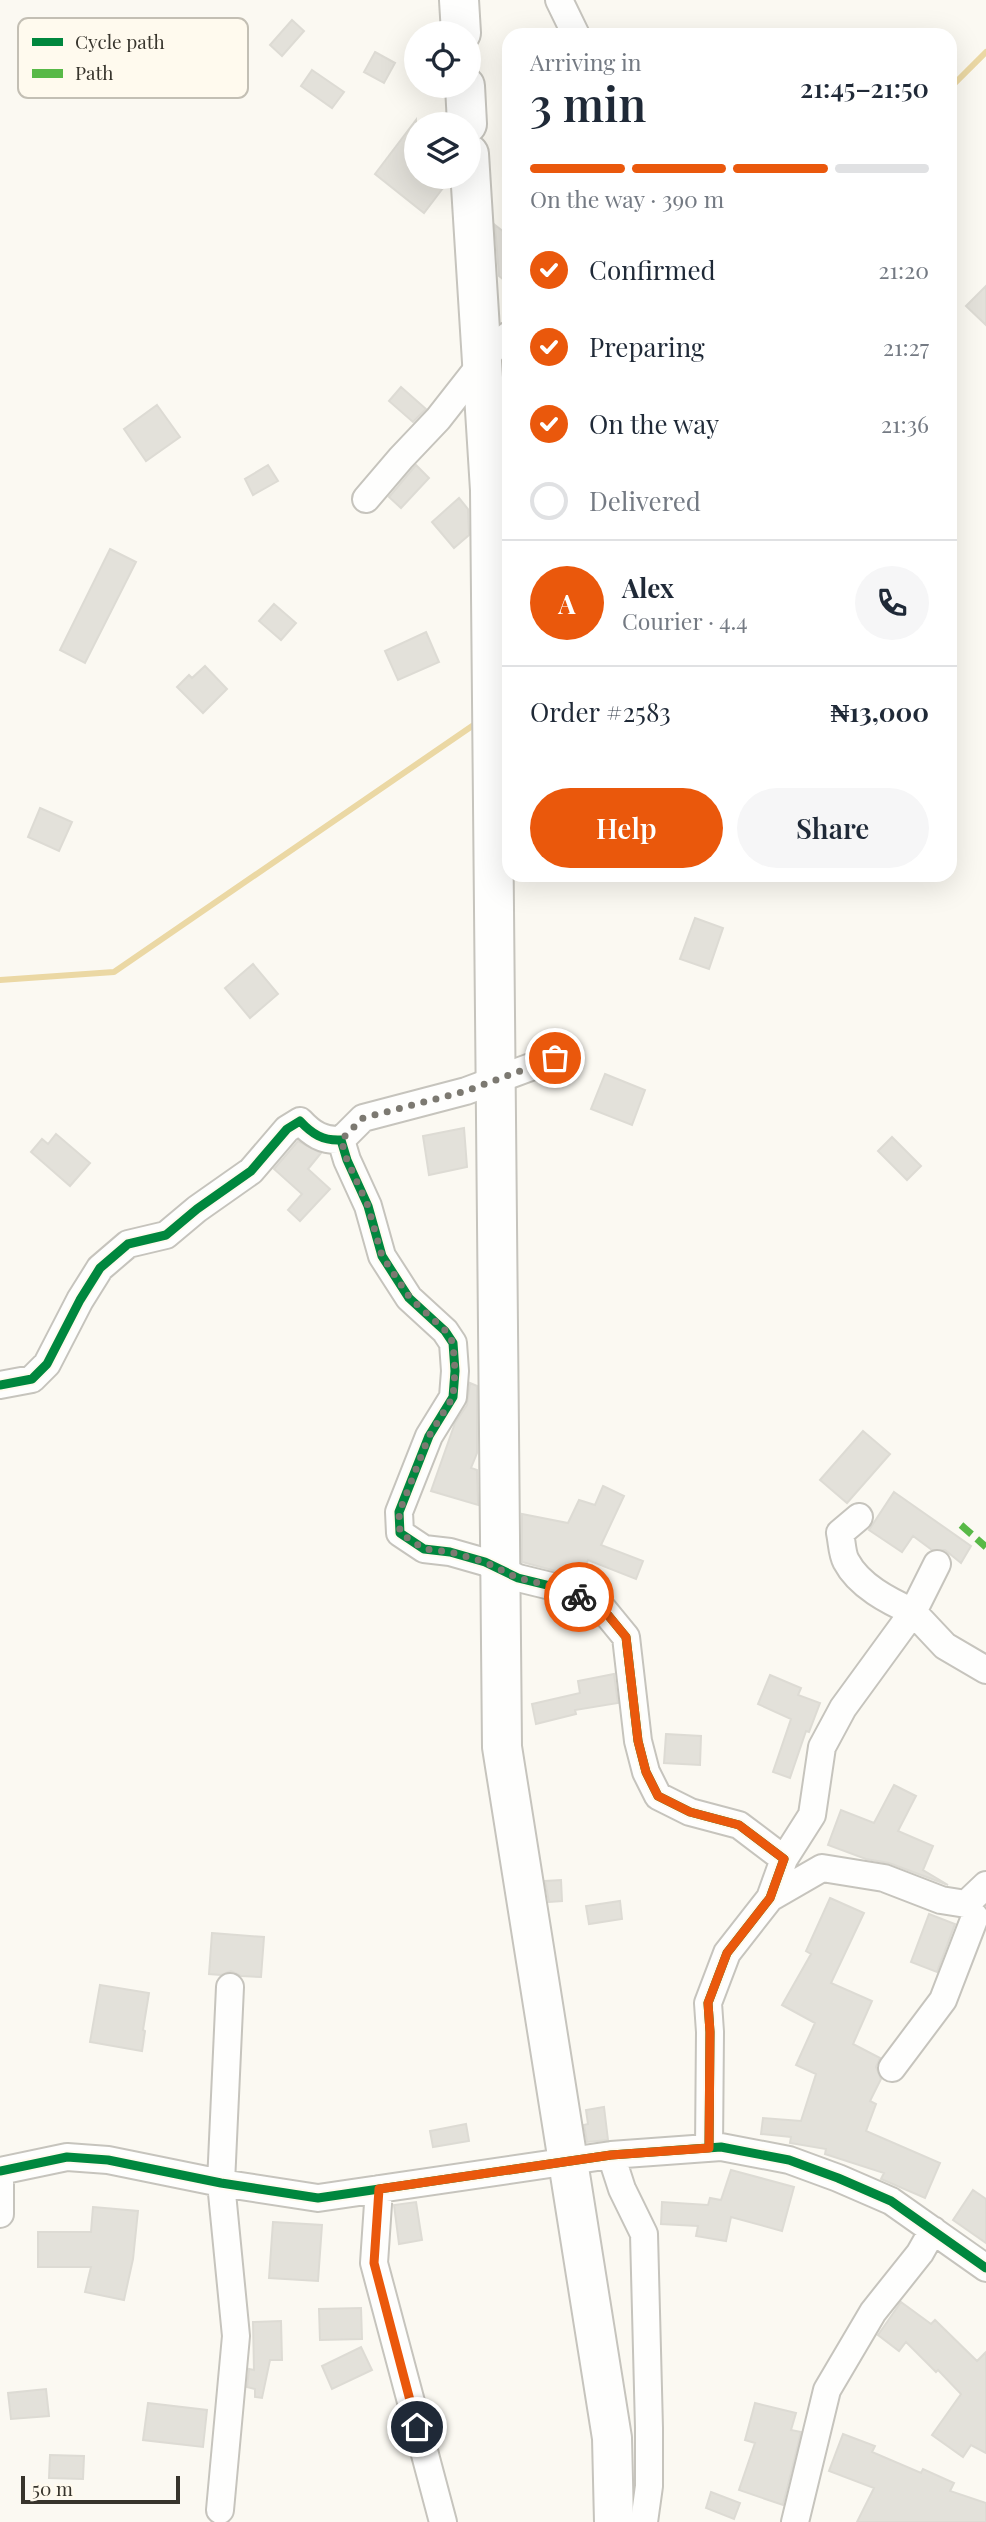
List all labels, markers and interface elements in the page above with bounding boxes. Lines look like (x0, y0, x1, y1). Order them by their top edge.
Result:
legend (18, 18, 248, 98)
map controls (404, 21, 481, 189)
button: locate (404, 21, 481, 98)
text: Cycle path (75, 28, 165, 54)
text: Arriving in (530, 46, 642, 77)
text: Path (75, 59, 113, 85)
text: 21:45–21:50 (800, 70, 929, 105)
text: 3 min (530, 72, 646, 134)
button: layers (404, 112, 481, 189)
text: On the way · 390 m (530, 183, 724, 214)
icon: check (530, 251, 568, 289)
text: Confirmed (589, 252, 716, 287)
text: 21:20 (879, 254, 929, 285)
icon: check (530, 328, 568, 366)
text: Preparing (589, 329, 705, 364)
text: 21:27 (883, 331, 929, 362)
icon: check (530, 405, 568, 443)
text: On the way (589, 406, 719, 441)
text: 21:36 (881, 408, 929, 439)
text: Delivered (589, 483, 701, 518)
button: phone (855, 566, 929, 640)
text: Alex (622, 570, 674, 605)
text: A (558, 586, 576, 621)
text: Courier · 4.4 (622, 605, 748, 636)
text: Order #2583 (530, 694, 671, 729)
text: ₦13,000 (830, 694, 929, 729)
button: Help (530, 788, 723, 868)
button: Share (737, 788, 929, 868)
pin (525, 1028, 585, 1088)
icon: bag (536, 1039, 574, 1077)
courier (544, 1562, 614, 1632)
icon: bike (560, 1578, 598, 1616)
pin (387, 2397, 447, 2457)
icon: home (398, 2408, 436, 2446)
scale bar (21, 2473, 180, 2505)
text: 50 m (32, 2475, 73, 2501)

